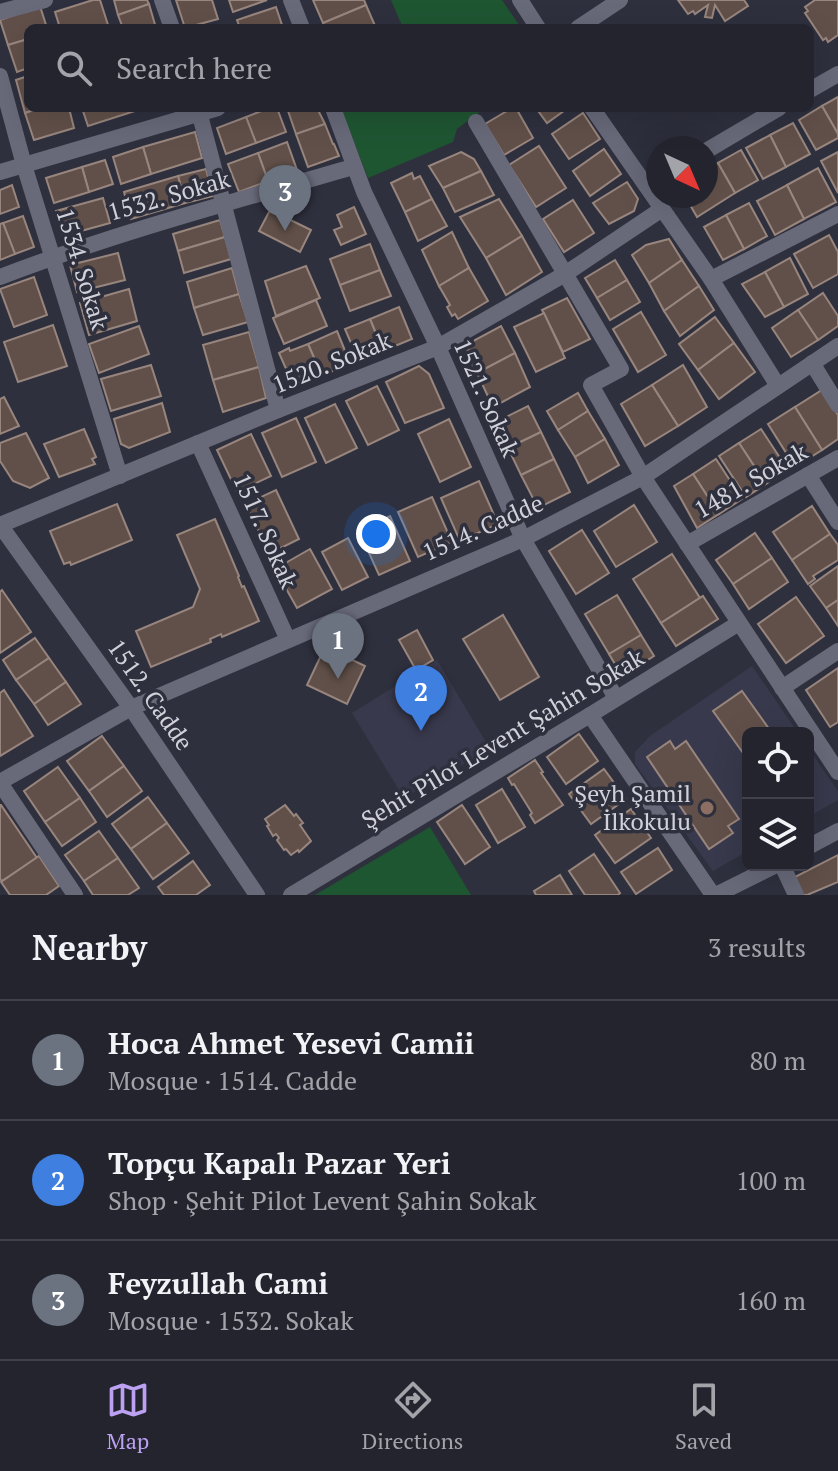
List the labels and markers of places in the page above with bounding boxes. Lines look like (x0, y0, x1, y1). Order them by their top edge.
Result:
pin: 3 (259, 165, 311, 231)
pin: 1 (312, 613, 364, 679)
pin: 2 (395, 665, 447, 731)
place label: Şeyh Şamil İlkokulu (574, 777, 691, 837)
marker: Şeyh Şamil İlkokulu (698, 799, 716, 817)

